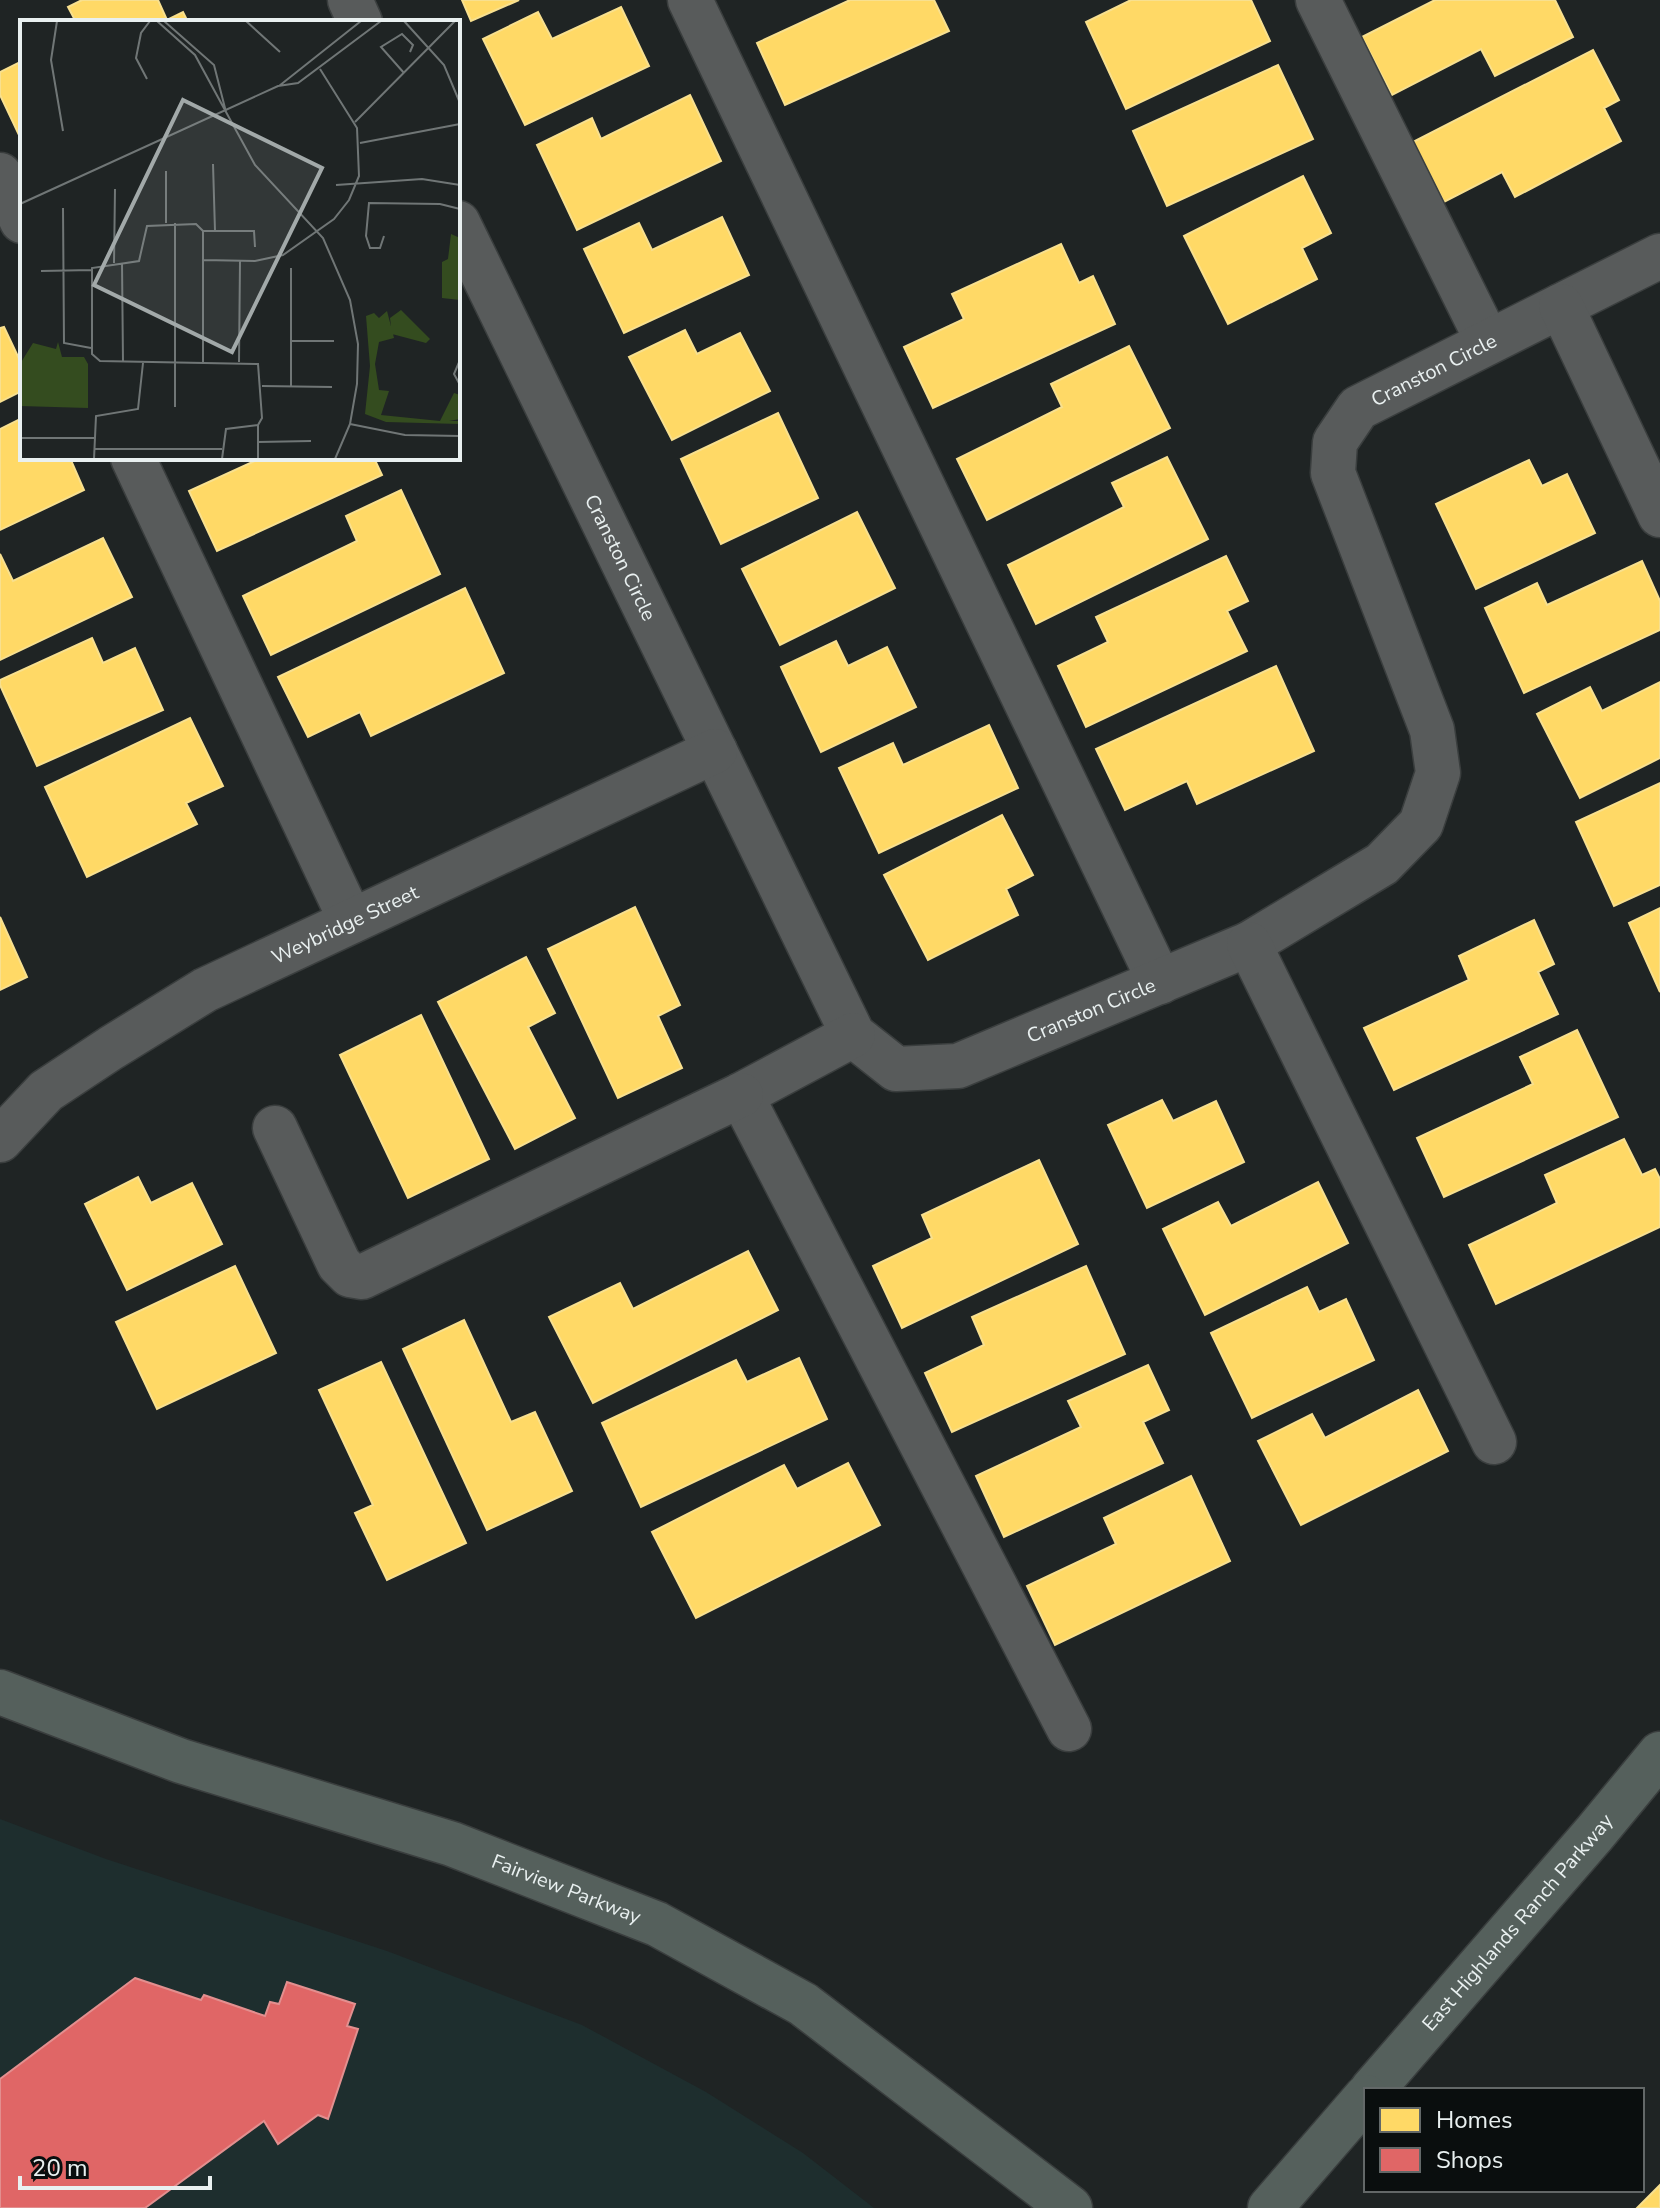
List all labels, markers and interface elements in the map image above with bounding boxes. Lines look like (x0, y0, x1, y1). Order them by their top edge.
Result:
inset map (20, 20, 460, 460)
street label: Cranston Circle (1367, 327, 1501, 413)
street label: Cranston Circle (578, 490, 662, 625)
street label: Weybridge Street (267, 879, 424, 971)
street label: Cranston Circle (1023, 972, 1160, 1050)
street label: East Highlands Ranch Parkway (1416, 1808, 1620, 2037)
street label: Fairview Parkway (488, 1848, 645, 1931)
legend (1364, 2088, 1644, 2192)
text: Homes (1436, 2104, 1512, 2136)
scale bar (20, 2140, 210, 2190)
text: Shops (1436, 2144, 1503, 2176)
text: 20 m (32, 2152, 88, 2184)

